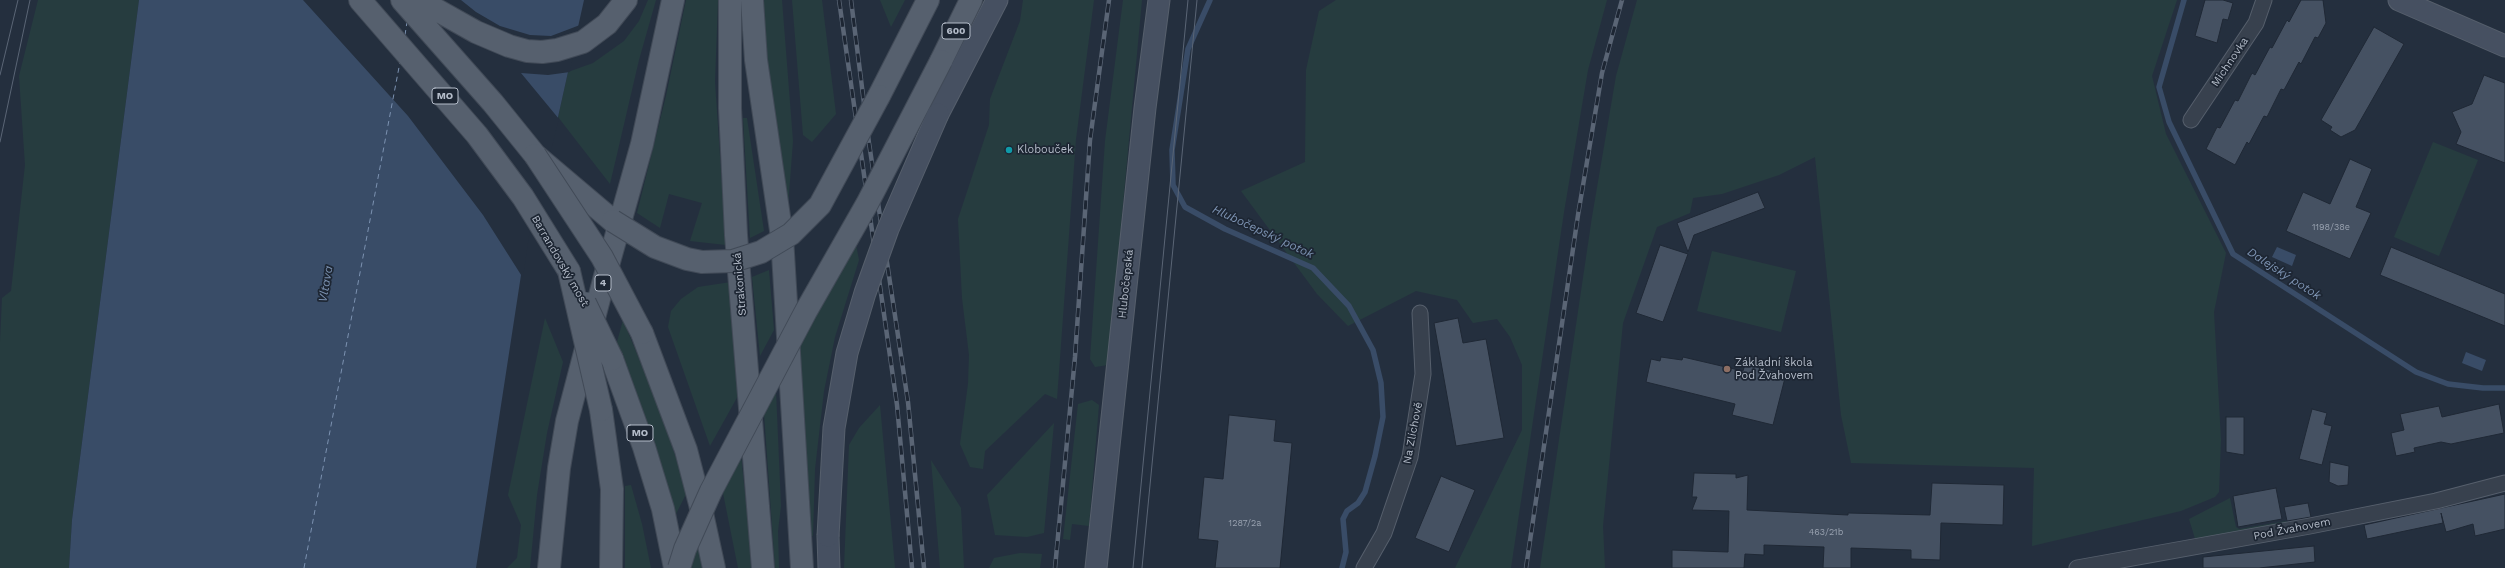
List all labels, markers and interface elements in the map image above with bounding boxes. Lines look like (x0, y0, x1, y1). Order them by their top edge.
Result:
road number: 600 (942, 23, 970, 39)
street label: Michnovka (2209, 35, 2251, 89)
road number: MO (432, 88, 458, 104)
place label: Klobouček (1017, 143, 1073, 157)
marker: Klobouček (1004, 145, 1014, 155)
water label: Hlubočepský potok (1210, 202, 1316, 262)
street label: Barrandovský most (528, 213, 592, 309)
house number: 1198/38e (2312, 222, 2350, 232)
water label: Dalejský potok (2244, 245, 2324, 303)
street label: Hlubočepská (1116, 249, 1136, 319)
street label: Strakonická (731, 252, 749, 316)
water label: Vltava (316, 265, 336, 303)
road number: 4 (595, 275, 611, 291)
place label: Základní škola Pod Žvahovem (1735, 356, 1813, 382)
marker: Základní škola Pod Žvahovem (1722, 364, 1732, 374)
street label: Na Zlíchově (1401, 401, 1425, 465)
road number: MO (627, 425, 653, 441)
street label: Pod Žvahovem (2252, 515, 2332, 543)
house number: 1287/2a (1229, 518, 1261, 528)
house number: 463/21b (1809, 527, 1843, 537)

